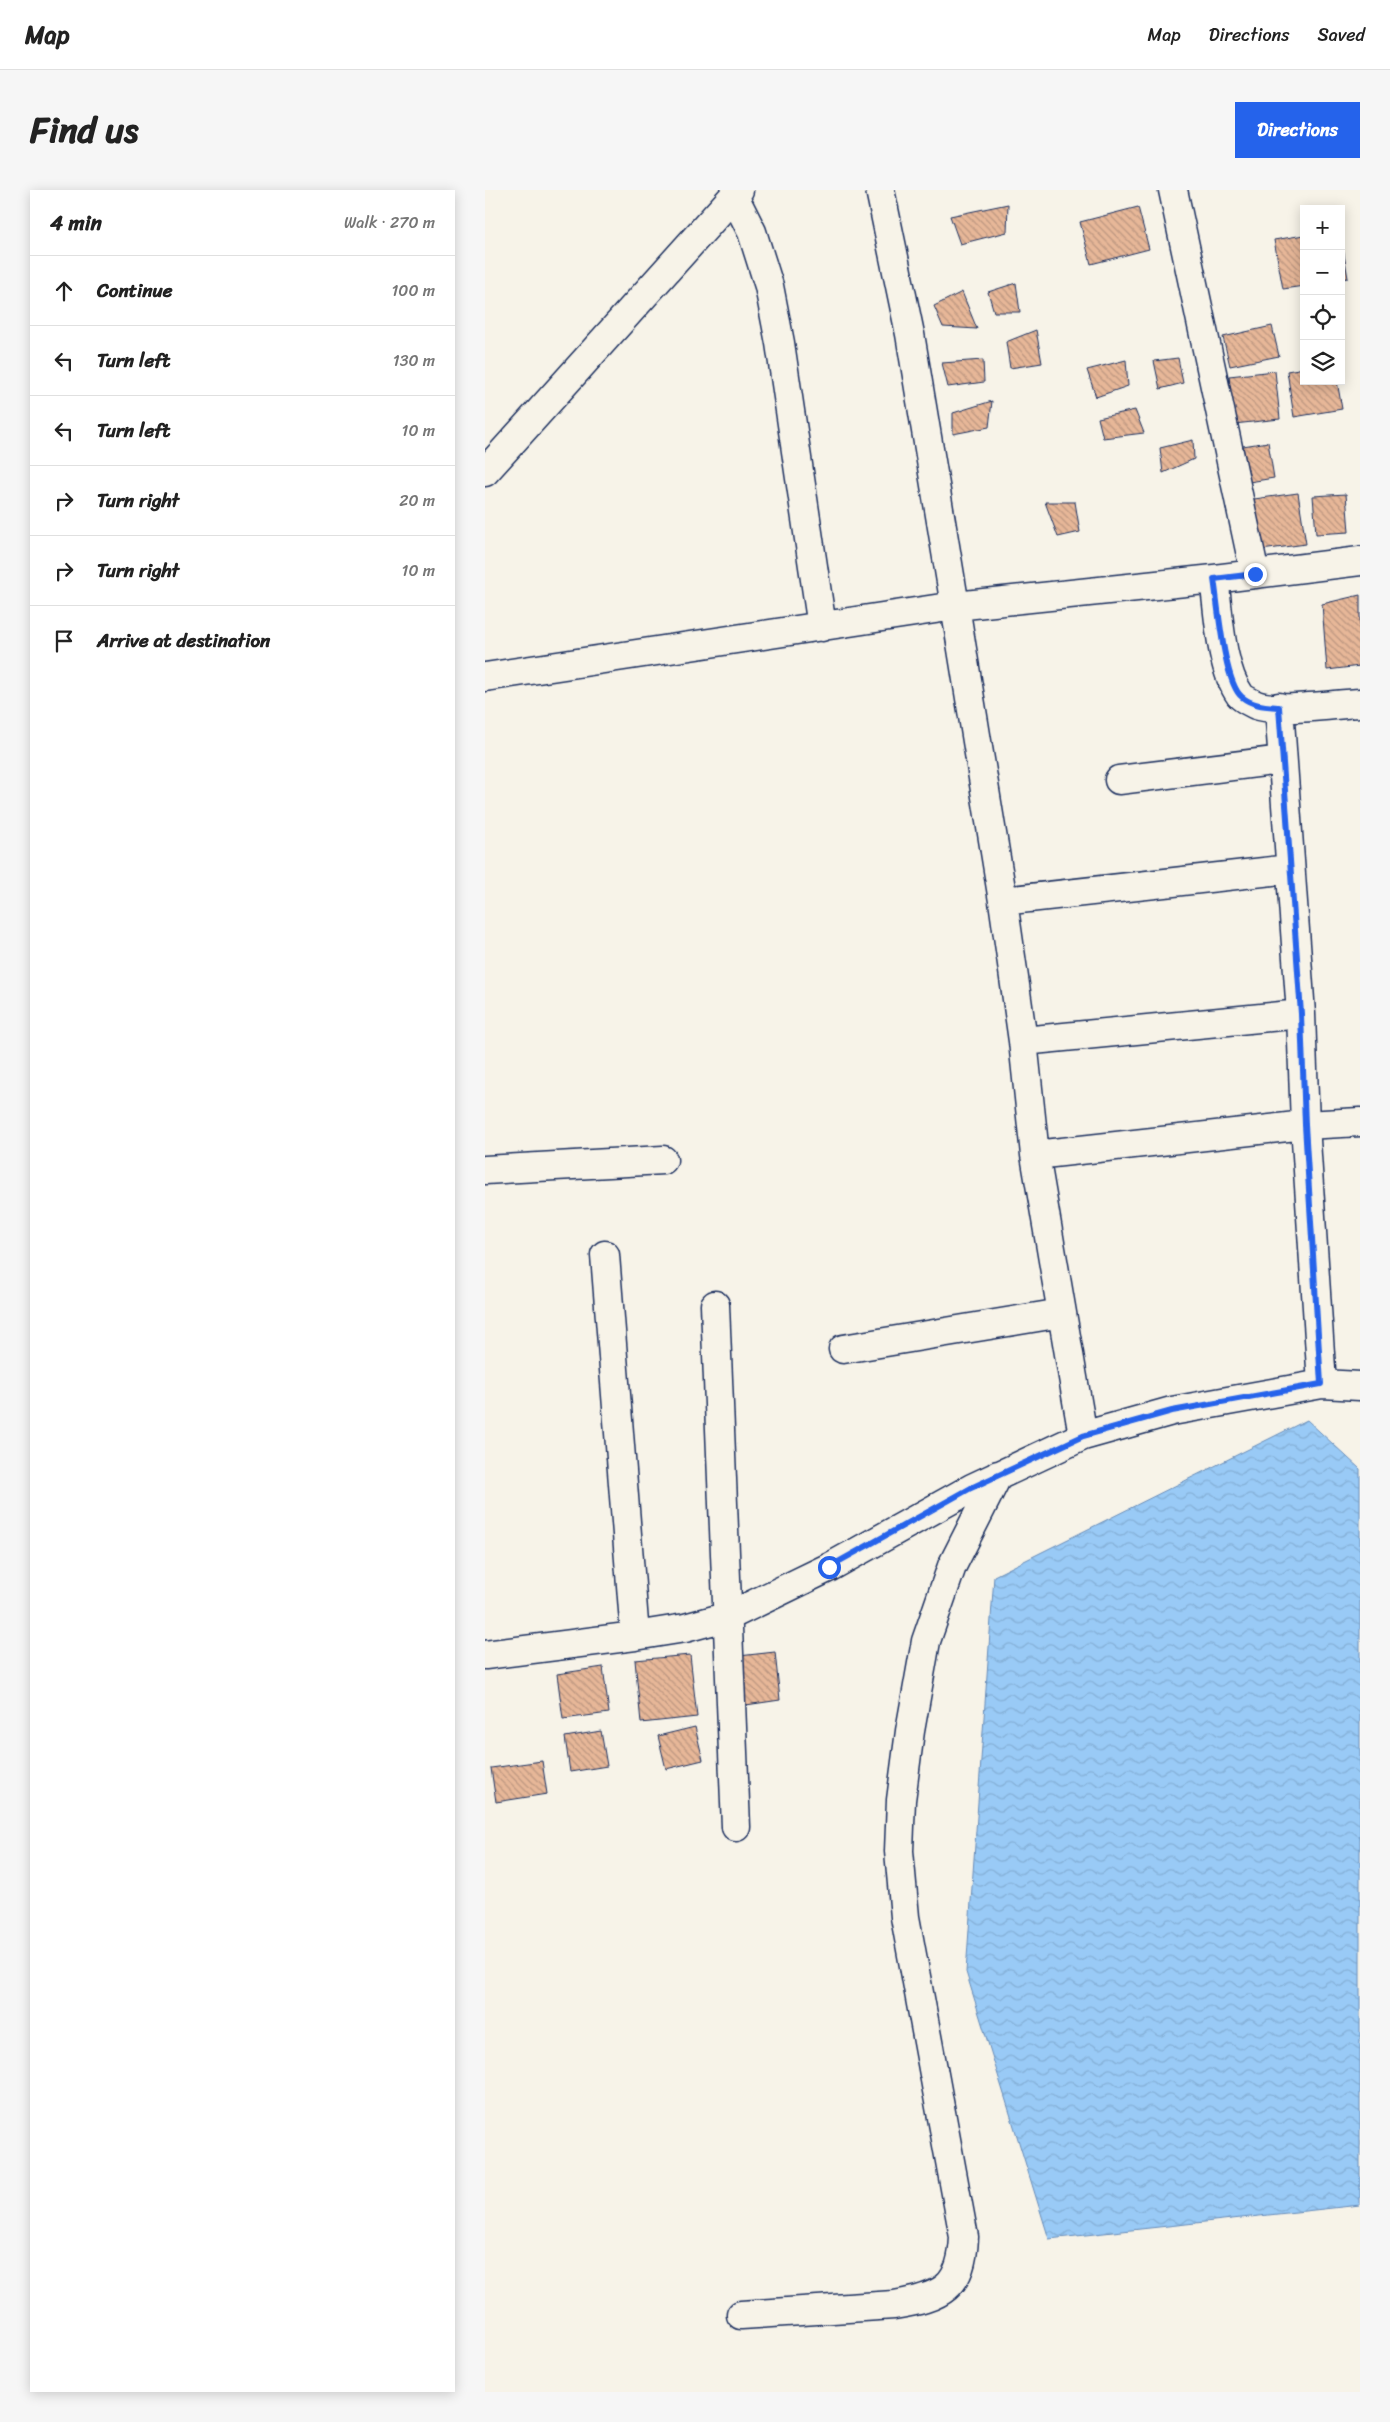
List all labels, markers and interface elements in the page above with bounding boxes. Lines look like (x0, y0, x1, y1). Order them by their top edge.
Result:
text: Map (25, 14, 69, 56)
text: Map (1148, 19, 1181, 51)
text: Directions (1209, 19, 1290, 51)
text: Saved (1318, 19, 1365, 51)
text: Find us (30, 99, 138, 161)
button: Directions (1235, 102, 1360, 158)
text: 4 min (50, 204, 102, 242)
map controls (1300, 205, 1345, 385)
button: + (1300, 205, 1345, 250)
text: Walk · 270 m (344, 208, 435, 237)
button: − (1300, 250, 1345, 295)
text: Continue (97, 274, 173, 307)
text: 100 m (391, 276, 435, 305)
icon: ahead (50, 277, 78, 305)
button: locate (1300, 295, 1345, 340)
button: layers (1300, 340, 1345, 385)
text: Turn left (97, 344, 170, 377)
text: 130 m (393, 346, 435, 375)
icon: left (50, 347, 78, 375)
text: Turn left (97, 414, 170, 447)
text: 10 m (402, 416, 435, 445)
icon: left (50, 417, 78, 445)
text: Turn right (97, 484, 179, 517)
text: 20 m (399, 486, 435, 515)
icon: right (50, 487, 78, 515)
text: Turn right (97, 554, 179, 587)
text: 10 m (402, 556, 435, 585)
icon: right (50, 557, 78, 585)
route end (1244, 563, 1267, 586)
text: Arrive at destination (97, 624, 270, 657)
icon: arrive (50, 627, 78, 655)
route start (818, 1556, 841, 1579)

